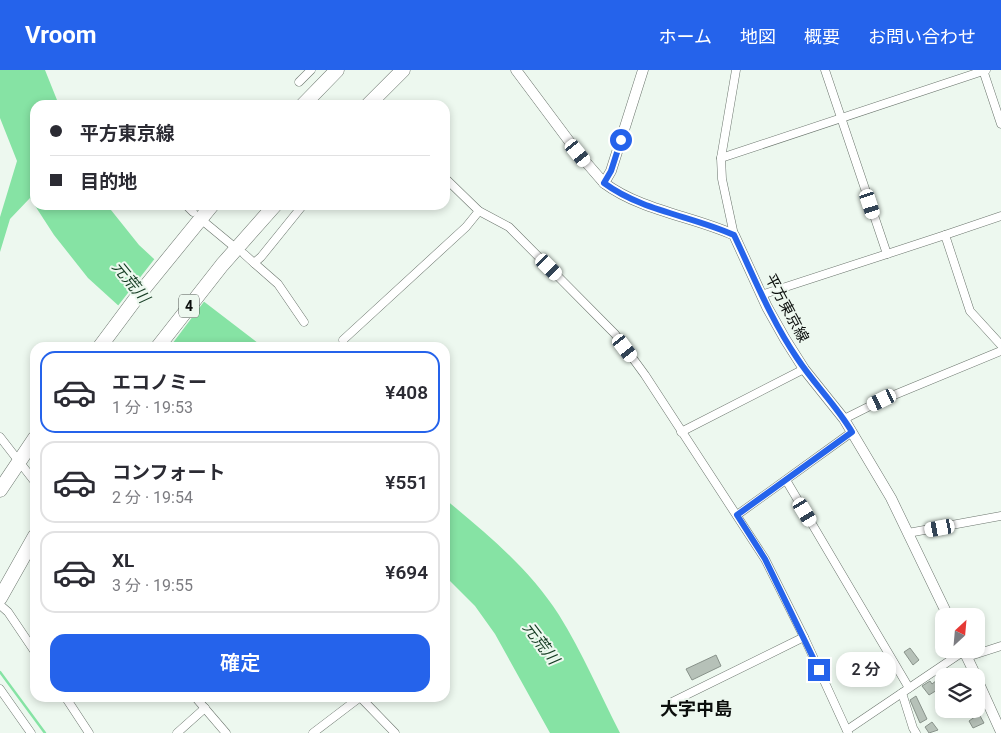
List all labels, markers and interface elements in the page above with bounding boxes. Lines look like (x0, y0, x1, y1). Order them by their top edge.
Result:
text: Vroom (25, 21, 97, 49)
text: ホーム (659, 26, 712, 47)
text: 地図 (740, 26, 776, 47)
text: 概要 (804, 26, 840, 47)
text: お問い合わせ (868, 26, 976, 47)
text: 平方東京線 (80, 122, 175, 145)
route start (610, 129, 632, 151)
car (562, 137, 593, 169)
text: 目的地 (80, 170, 137, 193)
car (858, 187, 881, 221)
car (533, 251, 564, 283)
water label: 元荒川 (109, 257, 155, 308)
street label: 平方東京線 (761, 271, 813, 345)
road number: 4 (179, 295, 199, 318)
car (609, 332, 640, 364)
icon: car (52, 370, 97, 415)
text: エコノミー (112, 371, 207, 394)
text: ¥408 (385, 381, 428, 404)
car (865, 387, 898, 413)
text: 1 分 · 19:53 (112, 398, 193, 417)
icon: car (52, 460, 97, 505)
text: コンフォート (112, 461, 225, 484)
text: ¥551 (385, 471, 428, 494)
text: 2 分 · 19:54 (112, 488, 193, 507)
car (790, 495, 819, 529)
car (923, 518, 956, 538)
text: XL (112, 549, 134, 572)
icon: car (52, 550, 97, 595)
text: ¥694 (385, 561, 428, 584)
text: 3 分 · 19:55 (112, 576, 193, 595)
north arrow (935, 608, 985, 658)
map controls (935, 608, 985, 718)
water label: 元荒川 (519, 618, 564, 669)
button: 確定 (50, 634, 430, 692)
callout: 2 分 (836, 652, 896, 688)
route end (808, 659, 830, 681)
text: 2 分 (851, 660, 881, 679)
button: layers (935, 668, 985, 718)
district label: 大字中島 (660, 698, 732, 719)

